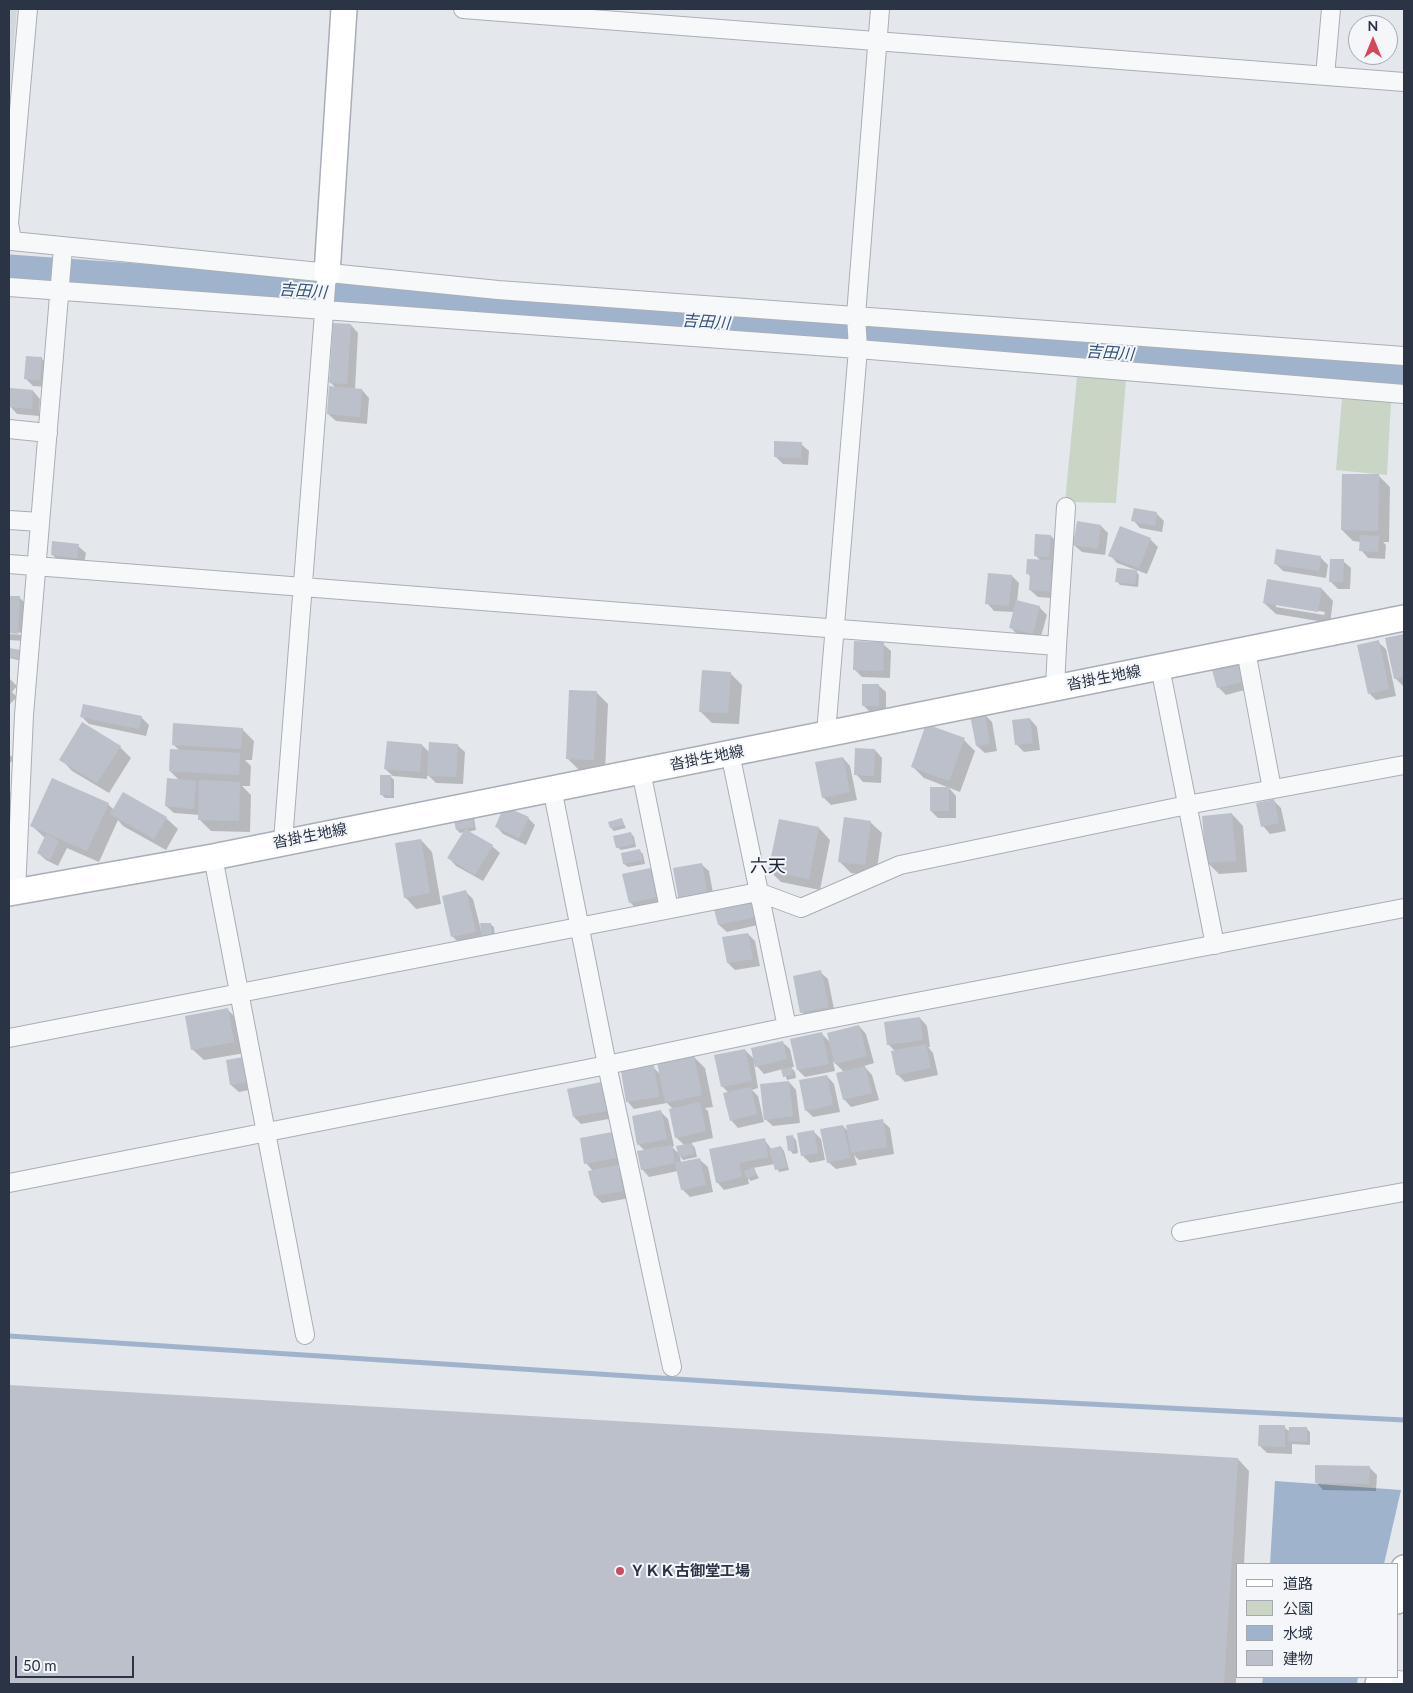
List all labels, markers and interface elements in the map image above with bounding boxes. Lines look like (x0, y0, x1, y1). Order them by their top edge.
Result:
north arrow (1348, 15, 1398, 65)
text: N (1368, 17, 1378, 34)
water label: 吉田川 (278, 280, 328, 302)
water label: 吉田川 (681, 311, 731, 333)
water label: 吉田川 (1085, 342, 1135, 364)
street label: 沓掛生地線 (1065, 662, 1143, 694)
street label: 沓掛生地線 (668, 742, 746, 774)
street label: 沓掛生地線 (271, 820, 349, 852)
district label: 六天 (750, 855, 786, 877)
place label: ＹＫＫ古御堂工場 (630, 1562, 750, 1580)
legend (1236, 1563, 1398, 1678)
marker: ＹＫＫ古御堂工場 (614, 1565, 626, 1577)
text: 道路 (1283, 1574, 1313, 1592)
text: 公園 (1283, 1599, 1313, 1617)
text: 水域 (1283, 1624, 1313, 1642)
scale bar (18, 1646, 136, 1678)
text: 建物 (1283, 1649, 1313, 1667)
text: 50 m (23, 1656, 57, 1674)

